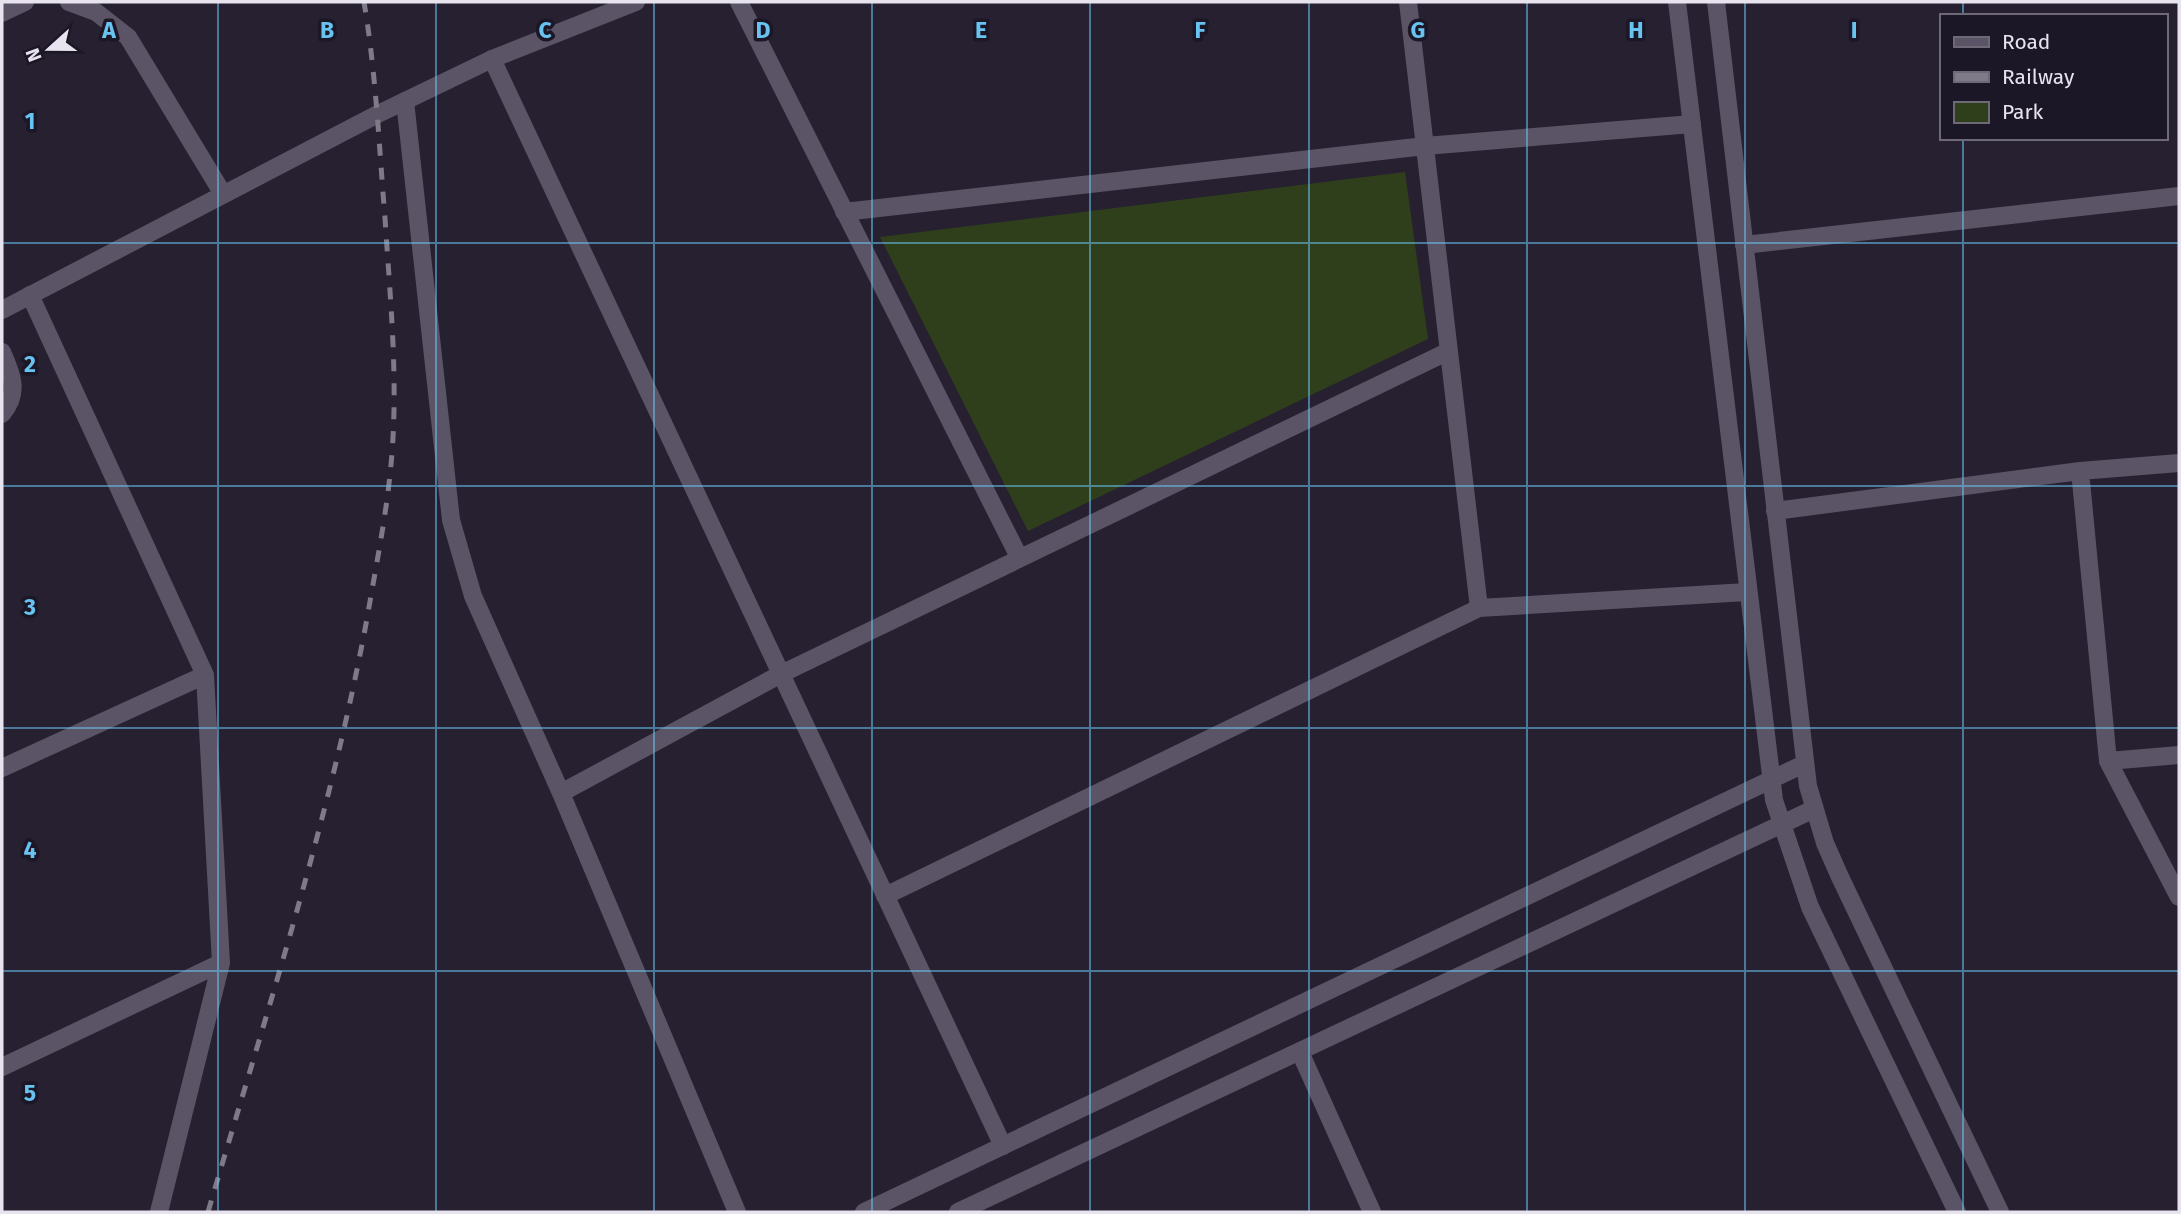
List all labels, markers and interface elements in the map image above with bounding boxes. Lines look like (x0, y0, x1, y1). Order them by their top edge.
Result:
north arrow (14, 14, 84, 84)
legend (1940, 14, 2167, 140)
text: A (101, 16, 116, 44)
text: B (320, 16, 334, 44)
text: C (538, 16, 552, 44)
text: D (756, 16, 771, 44)
text: E (975, 16, 987, 44)
text: F (1194, 16, 1206, 44)
text: G (1411, 16, 1425, 44)
text: H (1628, 16, 1644, 44)
text: I (1851, 16, 1857, 44)
text: Road (2002, 29, 2050, 55)
text: N (21, 45, 47, 65)
text: Railway (2002, 64, 2075, 90)
text: Park (2002, 99, 2044, 125)
text: 1 (25, 107, 35, 135)
text: 2 (24, 350, 36, 378)
text: 3 (23, 593, 36, 621)
text: 4 (24, 836, 37, 864)
text: 5 (24, 1079, 36, 1107)

